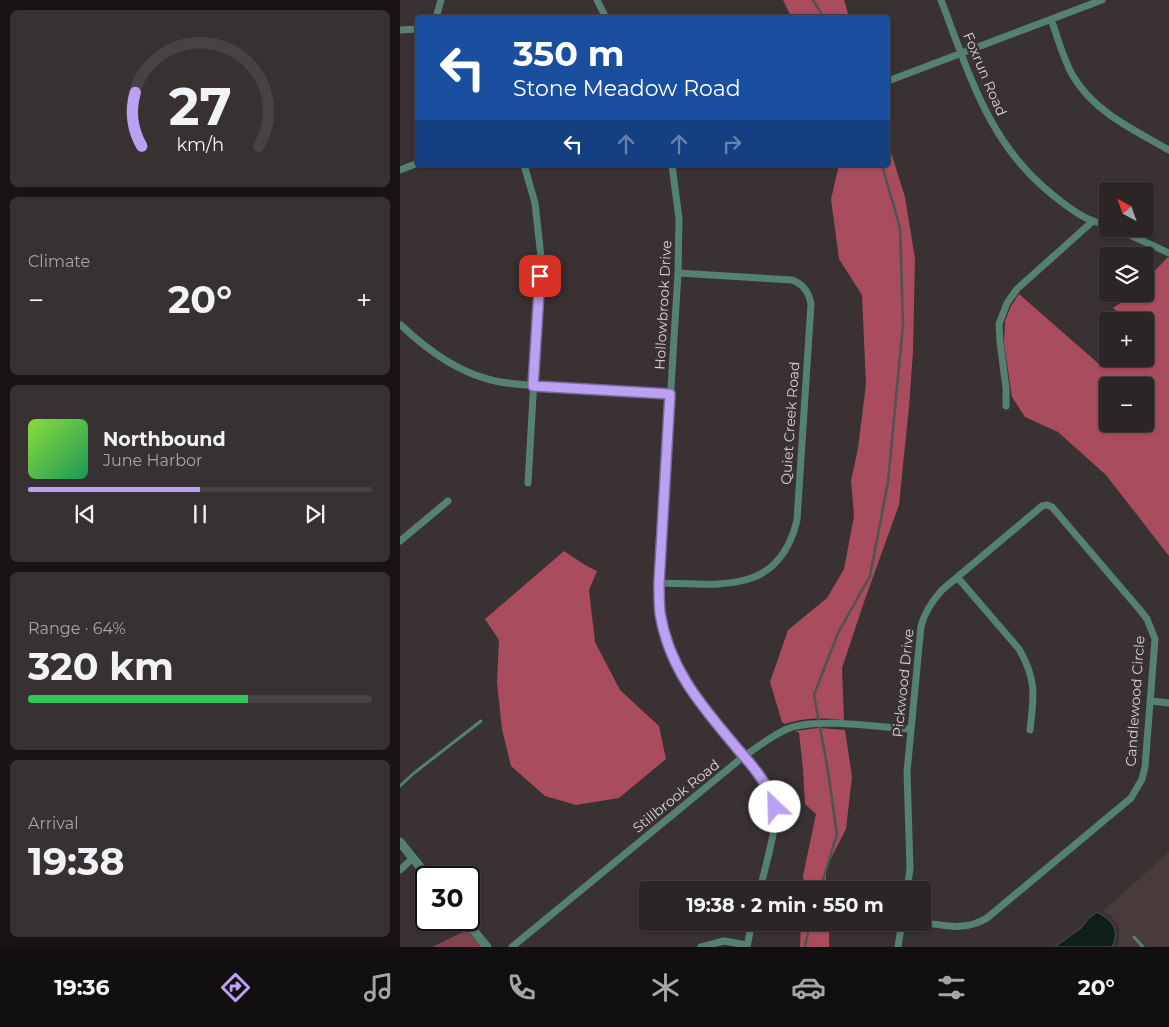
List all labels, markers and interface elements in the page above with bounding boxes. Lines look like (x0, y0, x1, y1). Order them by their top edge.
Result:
street label: Foxrun Road (959, 29, 1011, 119)
text: 350 m (513, 32, 625, 75)
icon: left (430, 35, 495, 100)
text: 27 (169, 75, 231, 138)
text: Stone Meadow Road (513, 75, 741, 102)
icon: left (559, 130, 587, 158)
icon: ahead (612, 130, 640, 158)
icon: ahead (665, 130, 693, 158)
icon: right (718, 130, 746, 158)
text: km/h (176, 134, 224, 155)
north arrow (1099, 182, 1154, 238)
map controls (1099, 182, 1154, 432)
street label: Hollowbrook Drive (651, 240, 675, 370)
button: layers (1099, 247, 1154, 302)
text: Climate (28, 252, 90, 271)
pin (519, 255, 561, 297)
icon: arrive (526, 262, 554, 290)
text: 20° (168, 276, 232, 323)
text: − (28, 283, 44, 317)
text: + (356, 283, 372, 317)
button: + (1099, 312, 1154, 367)
street label: Quiet Creek Road (777, 361, 803, 485)
button: − (1099, 377, 1154, 432)
text: Northbound (103, 428, 226, 451)
text: June Harbor (103, 451, 202, 470)
icon: previous (71, 500, 99, 528)
icon: pause (186, 500, 214, 528)
icon: next (301, 500, 329, 528)
text: Range · 64% (28, 619, 126, 638)
street label: Pickwood Drive (888, 628, 918, 738)
street label: Candlewood Circle (1121, 635, 1149, 767)
text: 320 km (28, 643, 174, 690)
street label: Stillbrook Road (629, 755, 723, 837)
position arrow (748, 780, 800, 832)
text: Arrival (28, 814, 78, 833)
text: 19:38 (28, 838, 125, 885)
speed limit sign: 30 (415, 866, 480, 931)
text: 19:38 · 2 min · 550 m (686, 894, 884, 917)
icon: directions (218, 970, 253, 1005)
icon: music (361, 970, 396, 1005)
icon: phone (504, 970, 539, 1005)
icon: climate (648, 970, 683, 1005)
icon: car (791, 970, 826, 1005)
icon: filters (934, 970, 969, 1005)
text: 19:36 (54, 974, 110, 1001)
text: 20° (1078, 974, 1115, 1001)

